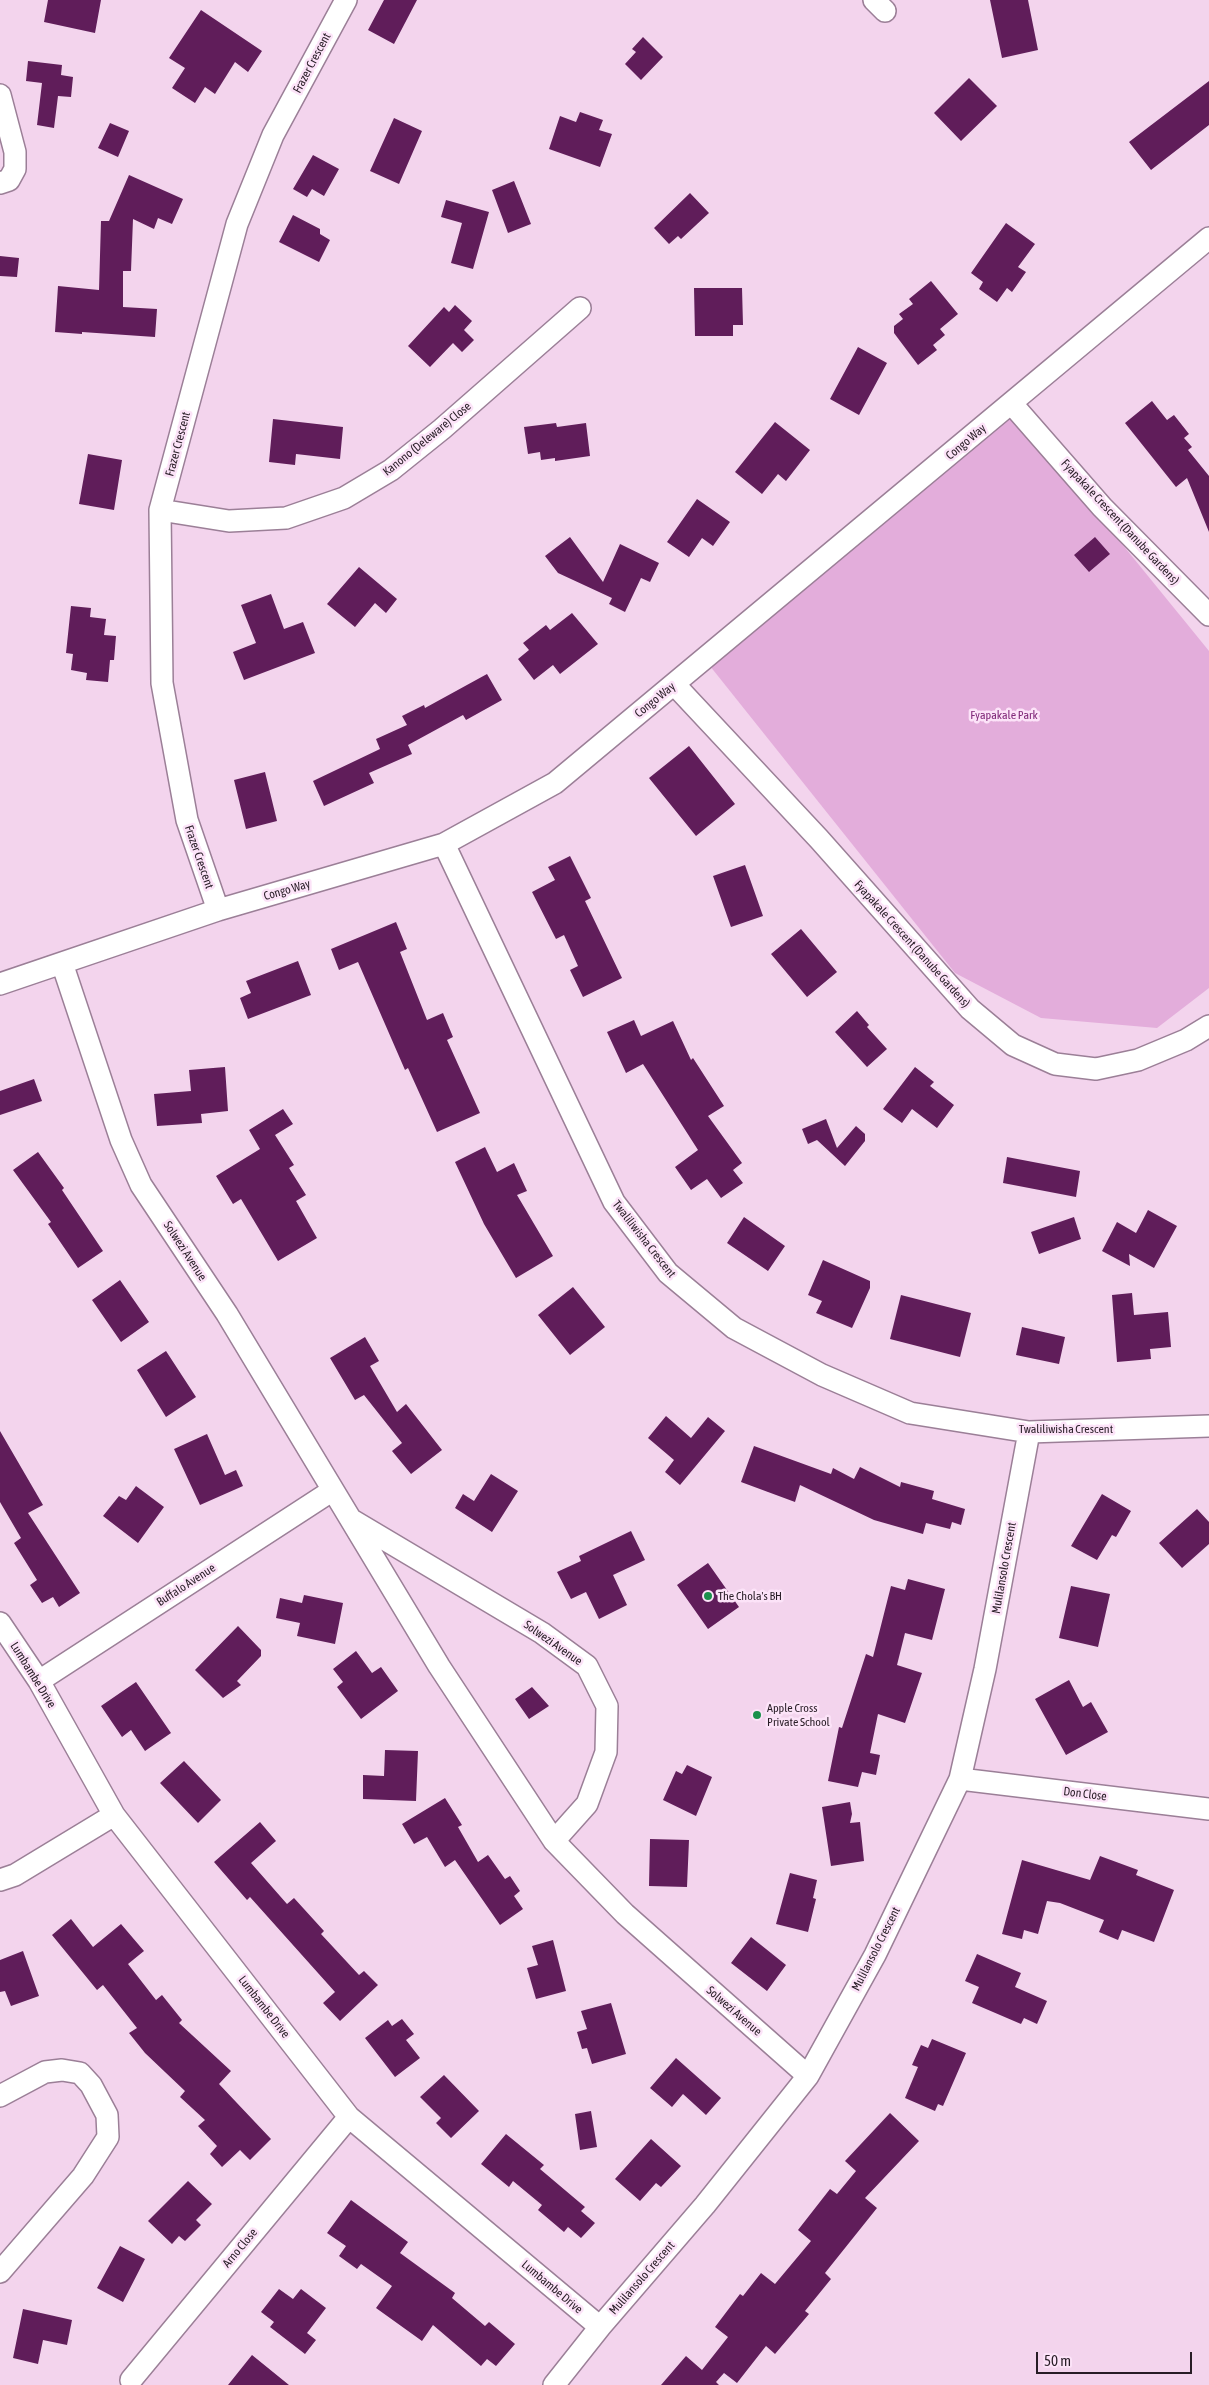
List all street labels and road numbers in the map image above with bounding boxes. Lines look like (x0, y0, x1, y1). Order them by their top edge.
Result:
street label: Frazer Crescent (290, 30, 334, 96)
street label: Kanono (Deleware) Close (380, 399, 474, 479)
street label: Frazer Crescent (162, 410, 194, 478)
street label: Congo Way (943, 421, 989, 463)
street label: Fyapakale Crescent (Danube Gardens) (1058, 456, 1182, 588)
street label: Congo Way (632, 679, 678, 721)
street label: Frazer Crescent (181, 823, 217, 891)
street label: Congo Way (262, 876, 312, 904)
street label: Fyapakale Crescent (Danube Gardens) (851, 877, 973, 1011)
street label: Twaliliwisha Crescent (609, 1197, 679, 1281)
street label: Solwezi Avenue (160, 1218, 210, 1284)
street label: Twaliliwisha Crescent (1019, 1422, 1113, 1436)
street label: Mulilansolo Crescent (989, 1521, 1019, 1615)
street label: Buffalo Avenue (154, 1561, 218, 1609)
street label: Solwezi Avenue (521, 1618, 585, 1668)
street label: Lumbambe Drive (7, 1639, 59, 1711)
street label: Don Close (1062, 1784, 1108, 1804)
street label: Mulilansolo Crescent (849, 1905, 903, 1993)
street label: Lumbambe Drive (235, 1973, 293, 2041)
street label: Solwezi Avenue (704, 1983, 764, 2039)
street label: Arno Close (220, 2226, 260, 2270)
street label: Mulilansolo Crescent (606, 2238, 678, 2318)
street label: Lumbambe Drive (519, 2257, 585, 2317)

